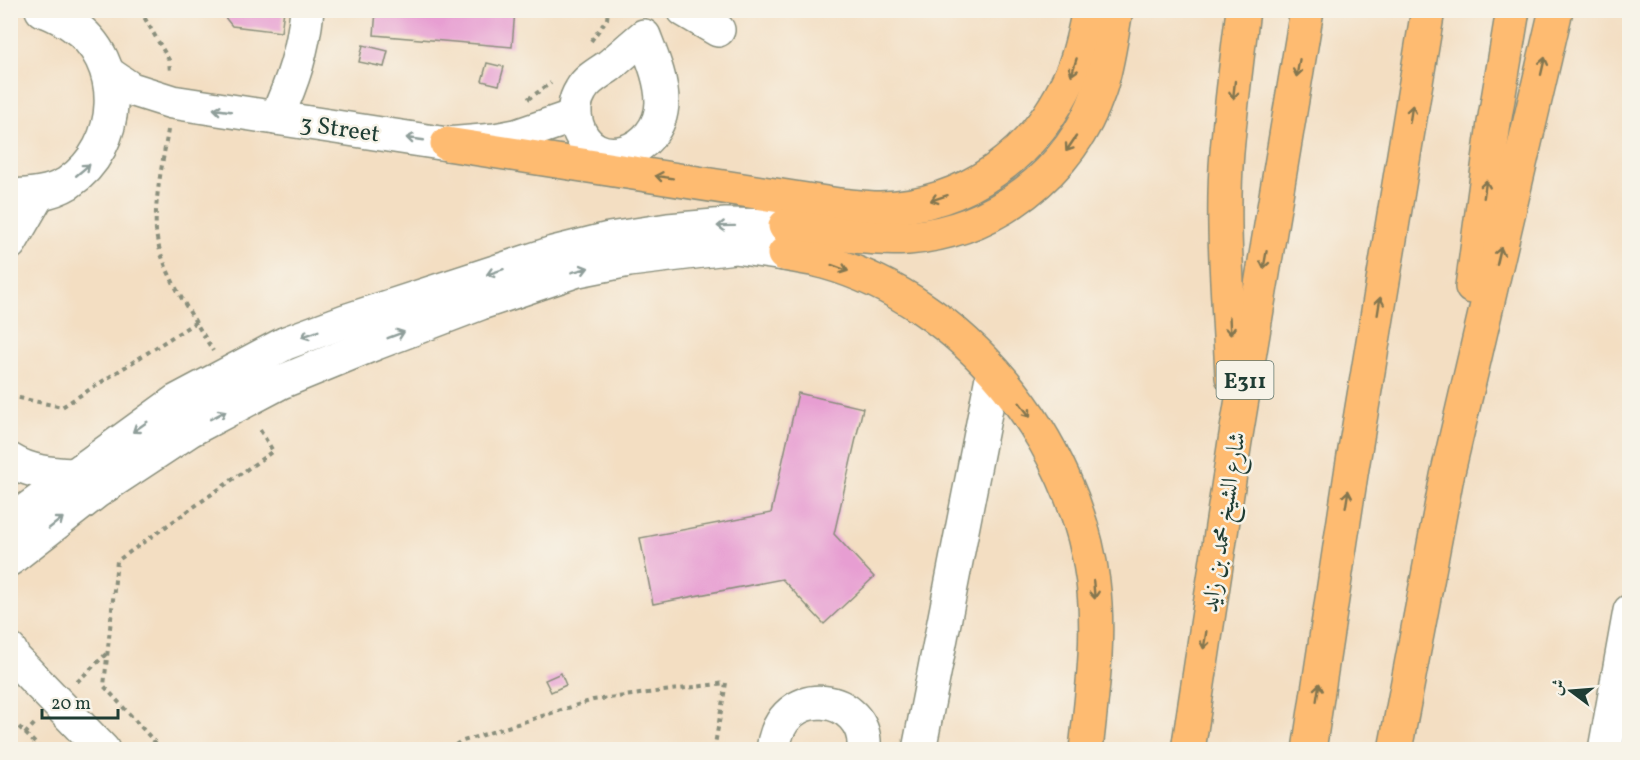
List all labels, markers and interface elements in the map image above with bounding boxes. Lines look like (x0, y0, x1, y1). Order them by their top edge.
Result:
one-way arrow (1067, 57, 1078, 76)
one-way arrow (1538, 57, 1550, 76)
one-way arrow (1292, 58, 1303, 78)
one-way arrow (1228, 79, 1239, 99)
one-way arrow (213, 105, 232, 116)
one-way arrow (1405, 105, 1416, 124)
street label: 3 Street (298, 108, 382, 152)
one-way arrow (406, 133, 425, 144)
one-way arrow (1065, 135, 1077, 152)
one-way arrow (75, 163, 90, 177)
one-way arrow (654, 172, 674, 183)
one-way arrow (1480, 180, 1491, 200)
one-way arrow (930, 193, 949, 204)
one-way arrow (717, 220, 737, 231)
one-way arrow (1494, 247, 1505, 266)
one-way arrow (1260, 250, 1271, 270)
one-way arrow (830, 263, 849, 274)
one-way arrow (570, 264, 589, 276)
one-way arrow (486, 267, 505, 278)
one-way arrow (1373, 297, 1384, 317)
one-way arrow (1224, 316, 1235, 336)
one-way arrow (301, 329, 320, 340)
one-way arrow (386, 329, 405, 340)
road number: E311 (1216, 361, 1274, 399)
one-way arrow (1018, 402, 1031, 418)
one-way arrow (209, 409, 227, 420)
one-way arrow (132, 421, 148, 433)
street label: شارع الشيخ محمد بن زايد (1194, 430, 1258, 615)
one-way arrow (1342, 489, 1353, 509)
one-way arrow (48, 516, 64, 529)
one-way arrow (1088, 580, 1099, 600)
one-way arrow (1199, 629, 1210, 649)
north arrow (1541, 661, 1601, 721)
text: ش (1546, 677, 1571, 698)
scale bar (42, 682, 118, 720)
one-way arrow (1313, 682, 1324, 702)
text: 20 m (51, 692, 91, 717)

